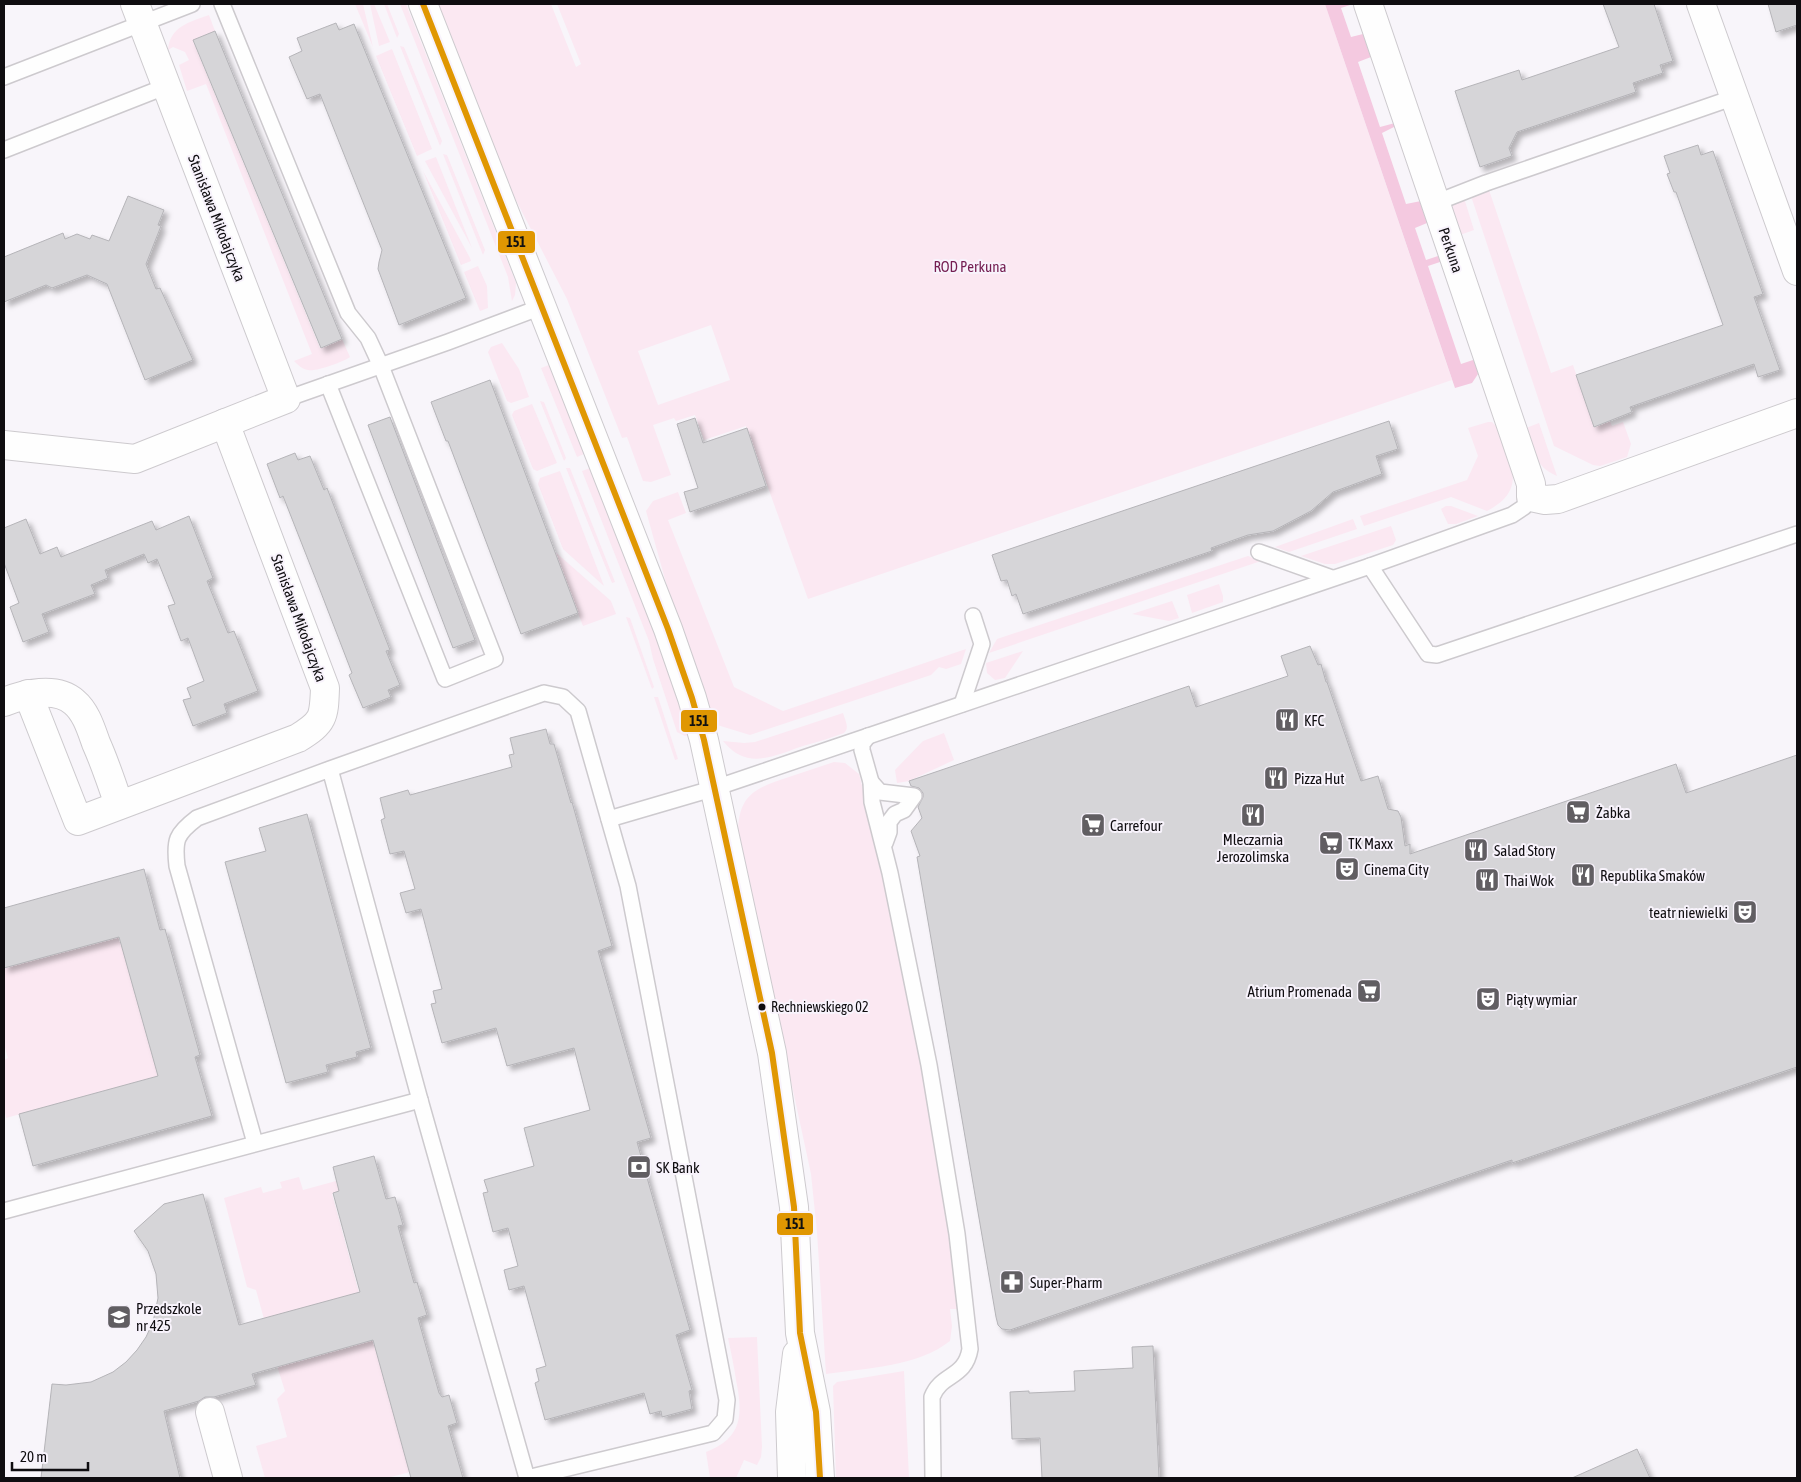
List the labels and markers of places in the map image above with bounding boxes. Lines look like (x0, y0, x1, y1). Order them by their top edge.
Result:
restaurant icon: KFC (1274, 707, 1300, 733)
place label: KFC (1304, 712, 1324, 729)
restaurant icon: Pizza Hut (1263, 765, 1289, 791)
place label: Pizza Hut (1294, 770, 1345, 787)
supermarket icon: Żabka (1565, 799, 1591, 825)
restaurant icon: Mleczarnia Jerozolimska (1240, 802, 1266, 828)
place label: Żabka (1596, 804, 1630, 821)
supermarket icon: Carrefour (1080, 812, 1106, 838)
place label: Carrefour (1110, 817, 1163, 834)
supermarket icon: TK Maxx (1318, 830, 1344, 856)
place label: Mleczarnia Jerozolimska (1217, 831, 1289, 865)
place label: TK Maxx (1348, 835, 1393, 852)
restaurant icon: Salad Story (1463, 837, 1489, 863)
place label: Salad Story (1494, 842, 1556, 859)
theatre icon: Cinema City (1334, 856, 1360, 882)
place label: Cinema City (1364, 861, 1429, 878)
restaurant icon: Republika Smaków (1570, 862, 1596, 888)
restaurant icon: Thai Wok (1474, 867, 1500, 893)
place label: Republika Smaków (1600, 867, 1705, 884)
place label: Thai Wok (1504, 872, 1555, 889)
theatre icon: teatr niewielki (1732, 899, 1758, 925)
place label: teatr niewielki (1649, 904, 1728, 921)
supermarket icon: Atrium Promenada (1356, 978, 1382, 1004)
place label: Atrium Promenada (1248, 983, 1352, 1000)
theatre icon: Piąty wymiar (1475, 986, 1501, 1012)
place label: Piąty wymiar (1506, 991, 1577, 1008)
place label: Rechniewskiego 02 (771, 999, 869, 1015)
marker: Rechniewskiego 02 (757, 1002, 767, 1012)
bank icon: SK Bank (626, 1154, 652, 1180)
place label: SK Bank (656, 1159, 700, 1176)
pharmacy icon: Super-Pharm (999, 1269, 1025, 1295)
place label: Super-Pharm (1030, 1274, 1102, 1291)
place label: Przedszkole nr 425 (136, 1300, 202, 1334)
school or university icon: Przedszkole nr 425 (106, 1304, 132, 1330)

